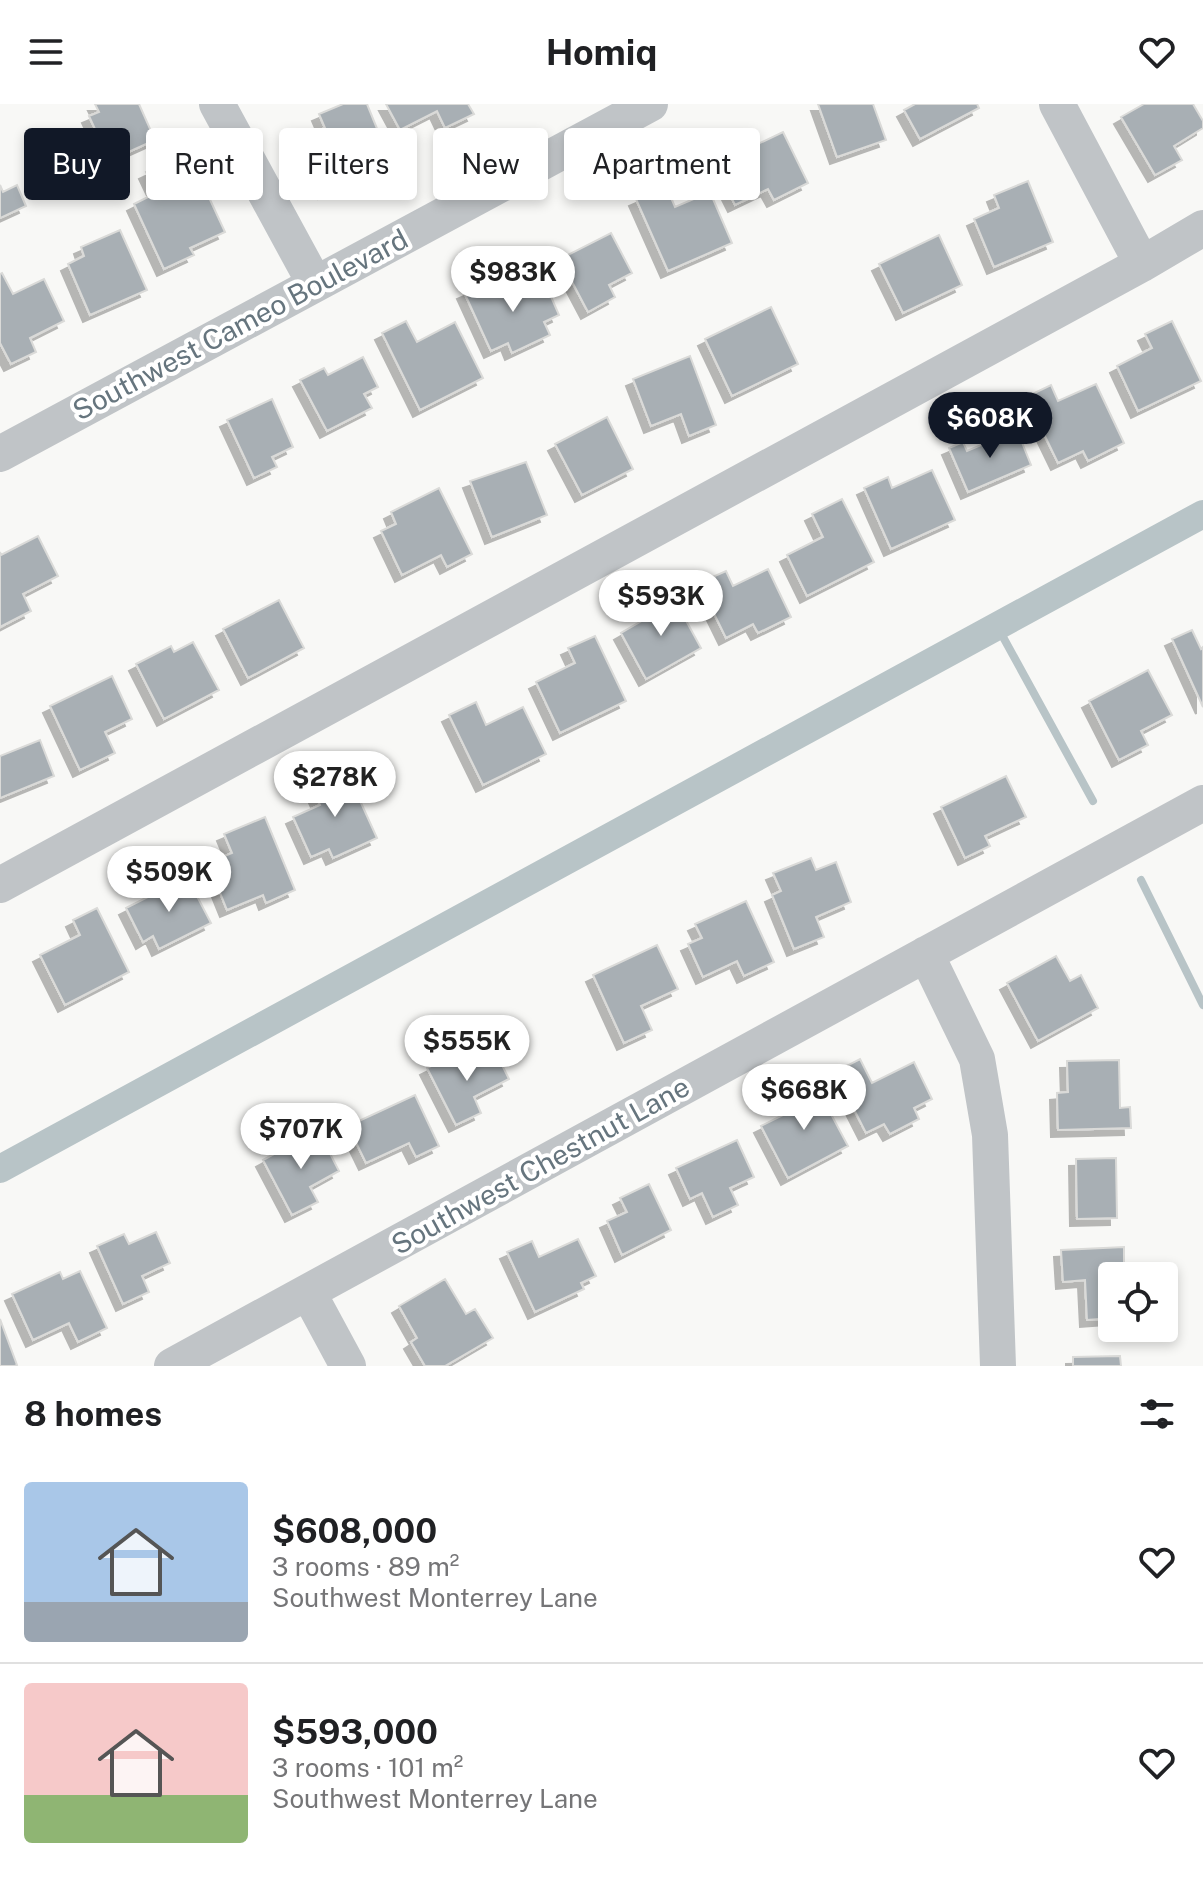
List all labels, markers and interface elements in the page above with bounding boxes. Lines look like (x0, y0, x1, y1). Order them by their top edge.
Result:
icon: menu (24, 30, 68, 74)
icon: heart (1135, 30, 1179, 74)
text: Homiq (546, 31, 657, 73)
chip: Buy (24, 128, 130, 200)
chip: Rent (146, 128, 263, 200)
chip: Filters (279, 128, 417, 200)
chip: New (433, 128, 548, 200)
chip: Apartment (564, 128, 760, 200)
street label: Southwest Cameo Boulevard (67, 222, 413, 426)
pin: $983K (457, 246, 569, 314)
text: $983K (469, 256, 557, 287)
pin: $608K (934, 392, 1046, 460)
text: $608K (946, 402, 1034, 433)
pin: $593K (605, 570, 717, 638)
text: $593K (617, 580, 705, 611)
pin: $278K (279, 751, 391, 819)
text: $278K (292, 761, 378, 792)
pin: $509K (113, 846, 225, 914)
text: $509K (125, 856, 213, 887)
pin: $555K (411, 1015, 523, 1083)
text: $555K (423, 1025, 512, 1056)
pin: $668K (748, 1064, 860, 1132)
street label: Southwest Chestnut Lane (385, 1069, 695, 1261)
text: $668K (760, 1074, 848, 1105)
pin: $707K (245, 1103, 357, 1171)
text: $707K (259, 1113, 343, 1144)
map controls (1098, 1262, 1178, 1342)
button: locate (1098, 1262, 1178, 1342)
icon: filters (1135, 1392, 1179, 1436)
text: 8 homes (24, 1394, 162, 1434)
text: $608,000 (272, 1511, 437, 1551)
icon: home (88, 1514, 184, 1610)
icon: heart (1135, 1540, 1179, 1584)
text: 3 rooms · 89 m² (272, 1551, 459, 1582)
text: Southwest Monterrey Lane (272, 1582, 598, 1613)
text: $593,000 (272, 1712, 438, 1752)
icon: home (88, 1715, 184, 1811)
icon: heart (1135, 1741, 1179, 1785)
text: 3 rooms · 101 m² (272, 1752, 463, 1783)
text: Southwest Monterrey Lane (272, 1783, 598, 1814)

